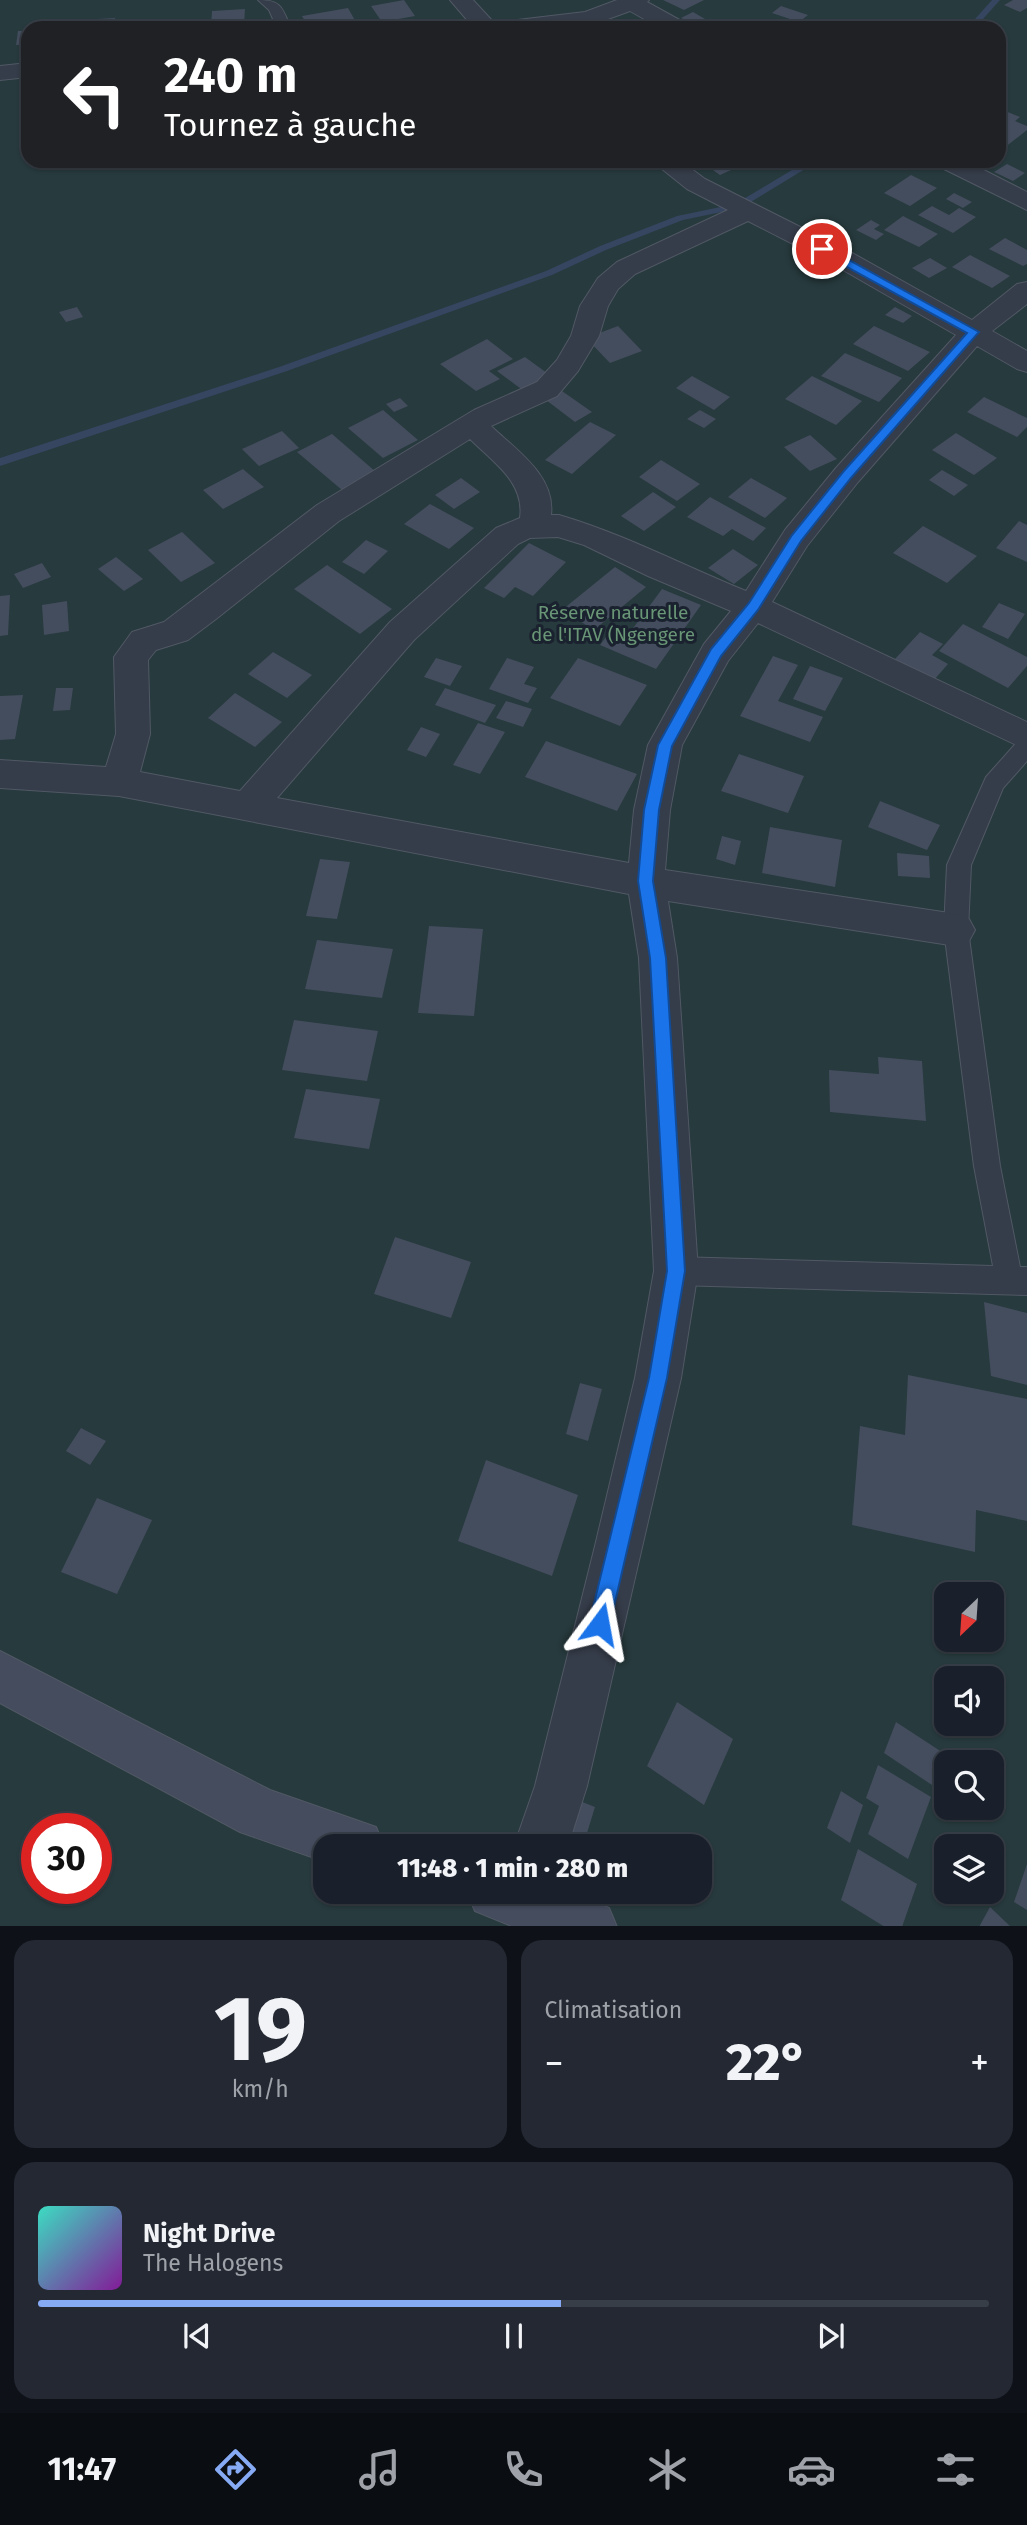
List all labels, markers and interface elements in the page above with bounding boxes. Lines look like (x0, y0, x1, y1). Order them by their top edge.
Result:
text: 240 m (164, 46, 297, 105)
icon: left (49, 49, 140, 140)
text: Tournez à gauche (164, 106, 416, 144)
pin (792, 219, 852, 279)
icon: arrive (803, 230, 841, 268)
park label: Réserve naturelle de l'ITAV (Ngengere (531, 601, 695, 646)
north arrow (934, 1582, 1004, 1652)
map controls (934, 1582, 1004, 1904)
position arrow (563, 1587, 637, 1661)
button: sound (934, 1666, 1004, 1736)
button: search (934, 1750, 1004, 1820)
speed limit sign: 30 (21, 1813, 112, 1904)
button: layers (934, 1834, 1004, 1904)
text: 11:48 · 1 min · 280 m (397, 1853, 628, 1884)
text: 19 (214, 1975, 307, 2084)
text: Climatisation (545, 1996, 682, 2024)
text: 22° (726, 2031, 807, 2094)
text: − (545, 2040, 564, 2086)
text: + (970, 2040, 989, 2086)
text: km/h (232, 2075, 289, 2103)
text: Night Drive (143, 2218, 275, 2249)
text: The Halogens (143, 2249, 283, 2277)
icon: previous (178, 2317, 216, 2355)
icon: pause (495, 2317, 533, 2355)
icon: next (812, 2317, 850, 2355)
icon: directions (211, 2445, 260, 2494)
icon: music (355, 2445, 404, 2494)
icon: phone (499, 2445, 548, 2494)
icon: climate (643, 2445, 692, 2494)
icon: car (787, 2445, 836, 2494)
icon: filters (931, 2445, 980, 2494)
text: 11:47 (47, 2450, 116, 2488)

